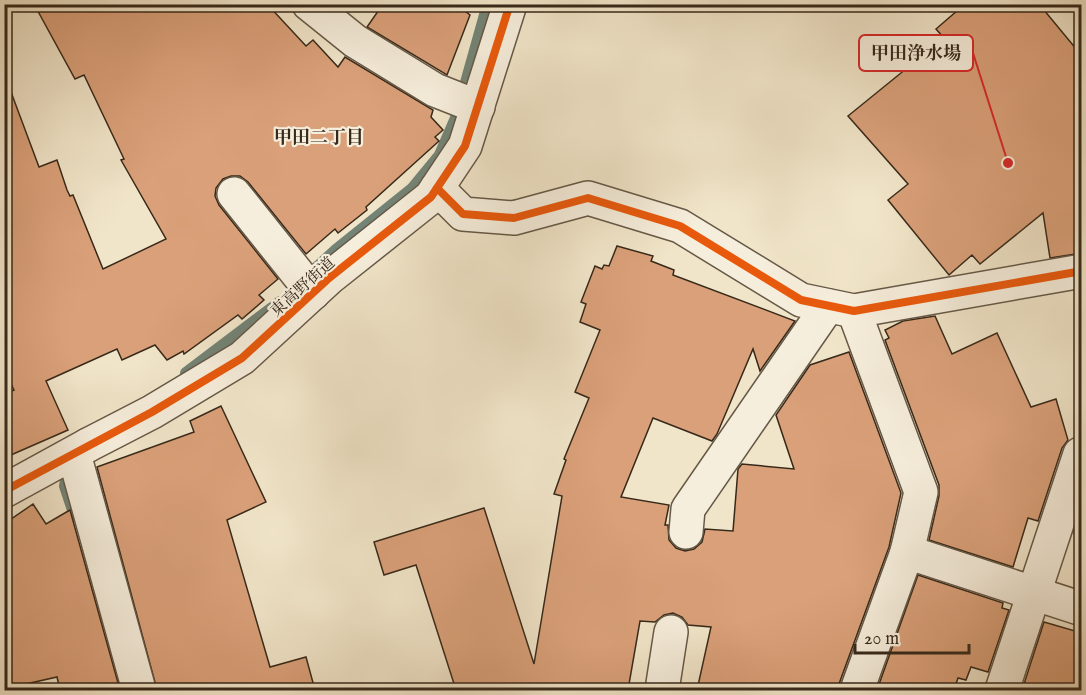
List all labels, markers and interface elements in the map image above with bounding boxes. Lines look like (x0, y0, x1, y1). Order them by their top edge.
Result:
callout: 甲田浄水場 (859, 35, 973, 71)
text: 甲田浄水場 (871, 43, 961, 66)
district label: 甲田二丁目 (274, 127, 364, 150)
street label: 東高野街道 (267, 253, 340, 322)
scale bar (855, 617, 969, 655)
text: 20 m (864, 628, 899, 651)

